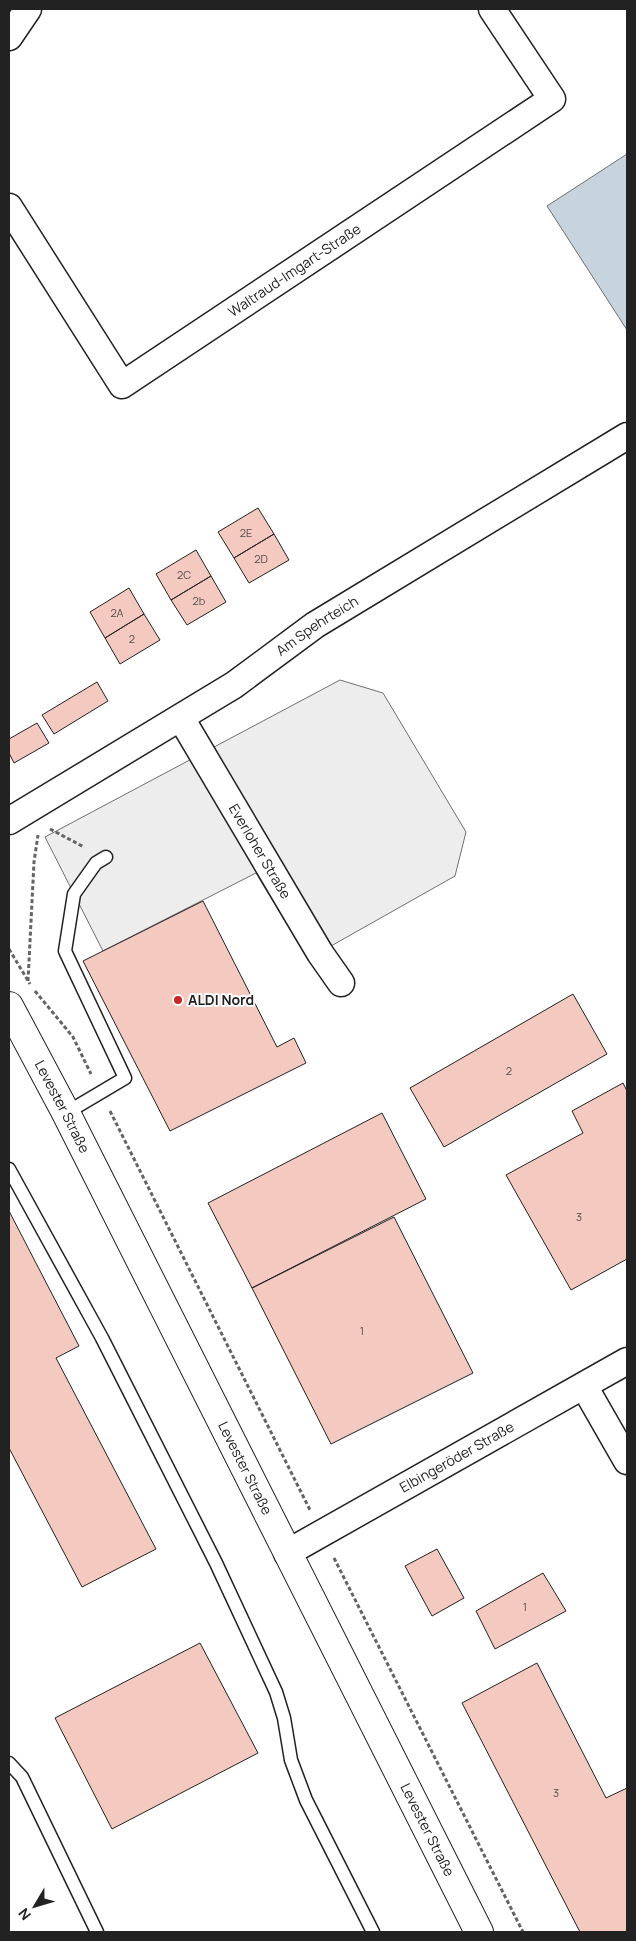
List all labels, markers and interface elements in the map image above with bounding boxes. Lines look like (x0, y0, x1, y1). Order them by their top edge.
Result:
street label: Waltraud-Imgart-Straße (224, 219, 364, 321)
house number: 2E (240, 525, 252, 540)
house number: 2D (254, 551, 268, 566)
house number: 2C (177, 567, 191, 582)
street label: Am Spehrteich (272, 591, 361, 660)
house number: 2b (193, 593, 206, 608)
house number: 2A (110, 605, 124, 620)
house number: 2 (129, 631, 135, 646)
street label: Everloher Straße (225, 800, 296, 902)
place label: ALDI Nord (188, 990, 254, 1009)
marker: ALDI Nord (172, 994, 184, 1006)
street label: Levester Straße (31, 1057, 95, 1156)
house number: 2 (506, 1063, 512, 1078)
house number: 3 (576, 1209, 582, 1224)
house number: 1 (360, 1323, 364, 1338)
street label: Elbingeröder Straße (396, 1417, 517, 1497)
street label: Levester Straße (214, 1418, 277, 1518)
house number: 1 (523, 1599, 527, 1614)
street label: Levester Straße (396, 1780, 459, 1879)
house number: 3 (553, 1785, 559, 1800)
north arrow (10, 1881, 60, 1931)
text: N (14, 1904, 35, 1924)

